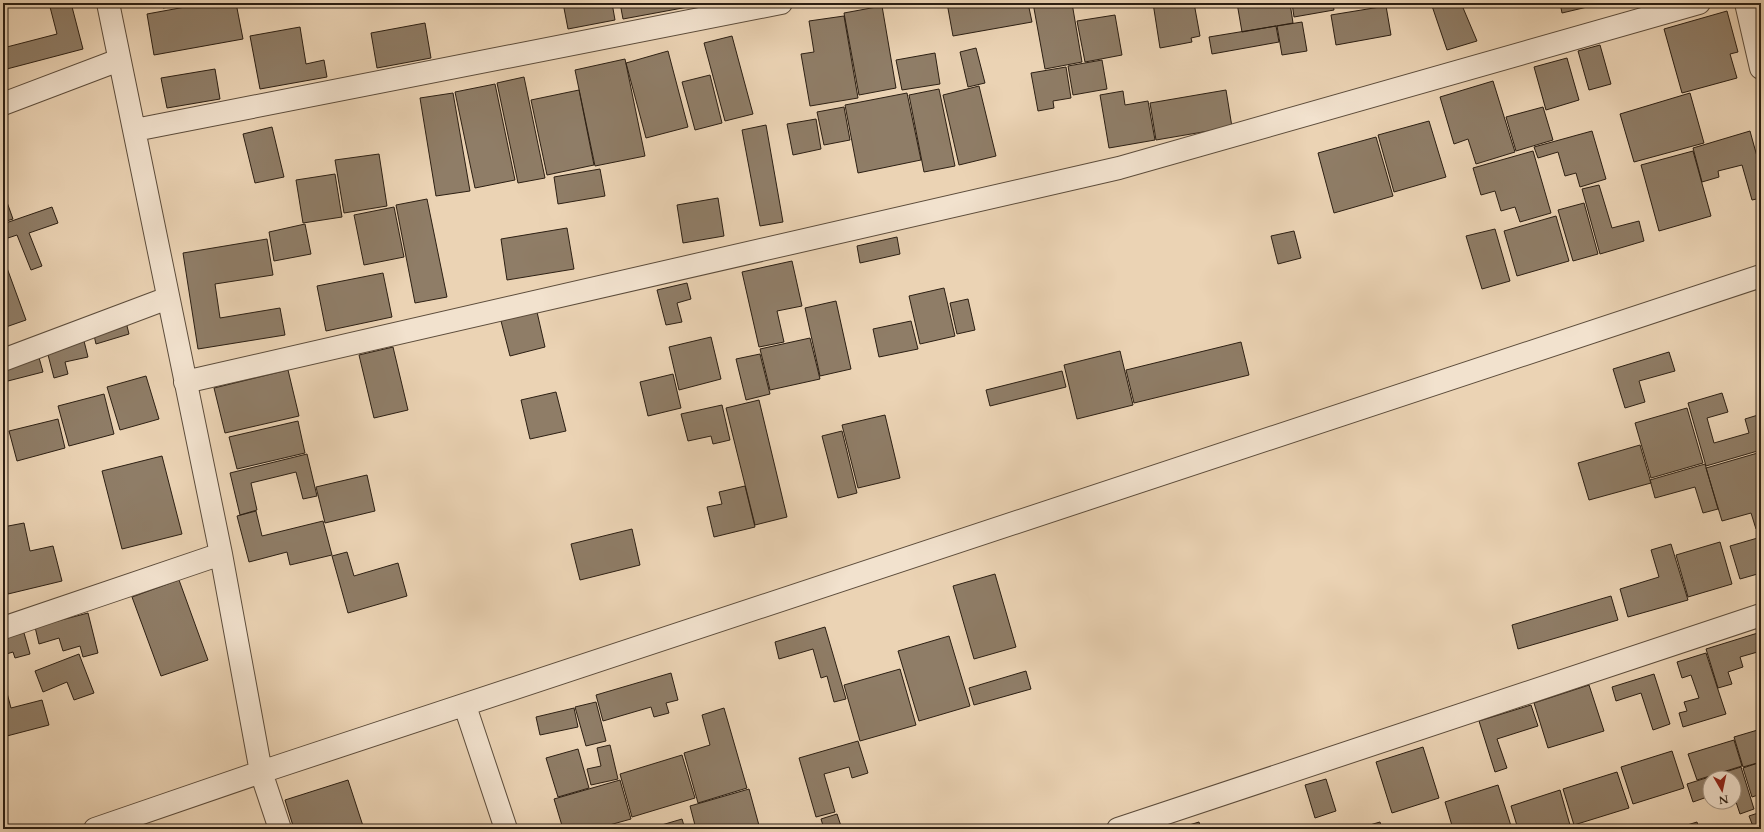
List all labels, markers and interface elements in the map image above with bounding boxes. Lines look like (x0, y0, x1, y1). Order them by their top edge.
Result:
north arrow (1702, 770, 1742, 810)
text: N (1717, 791, 1729, 808)

